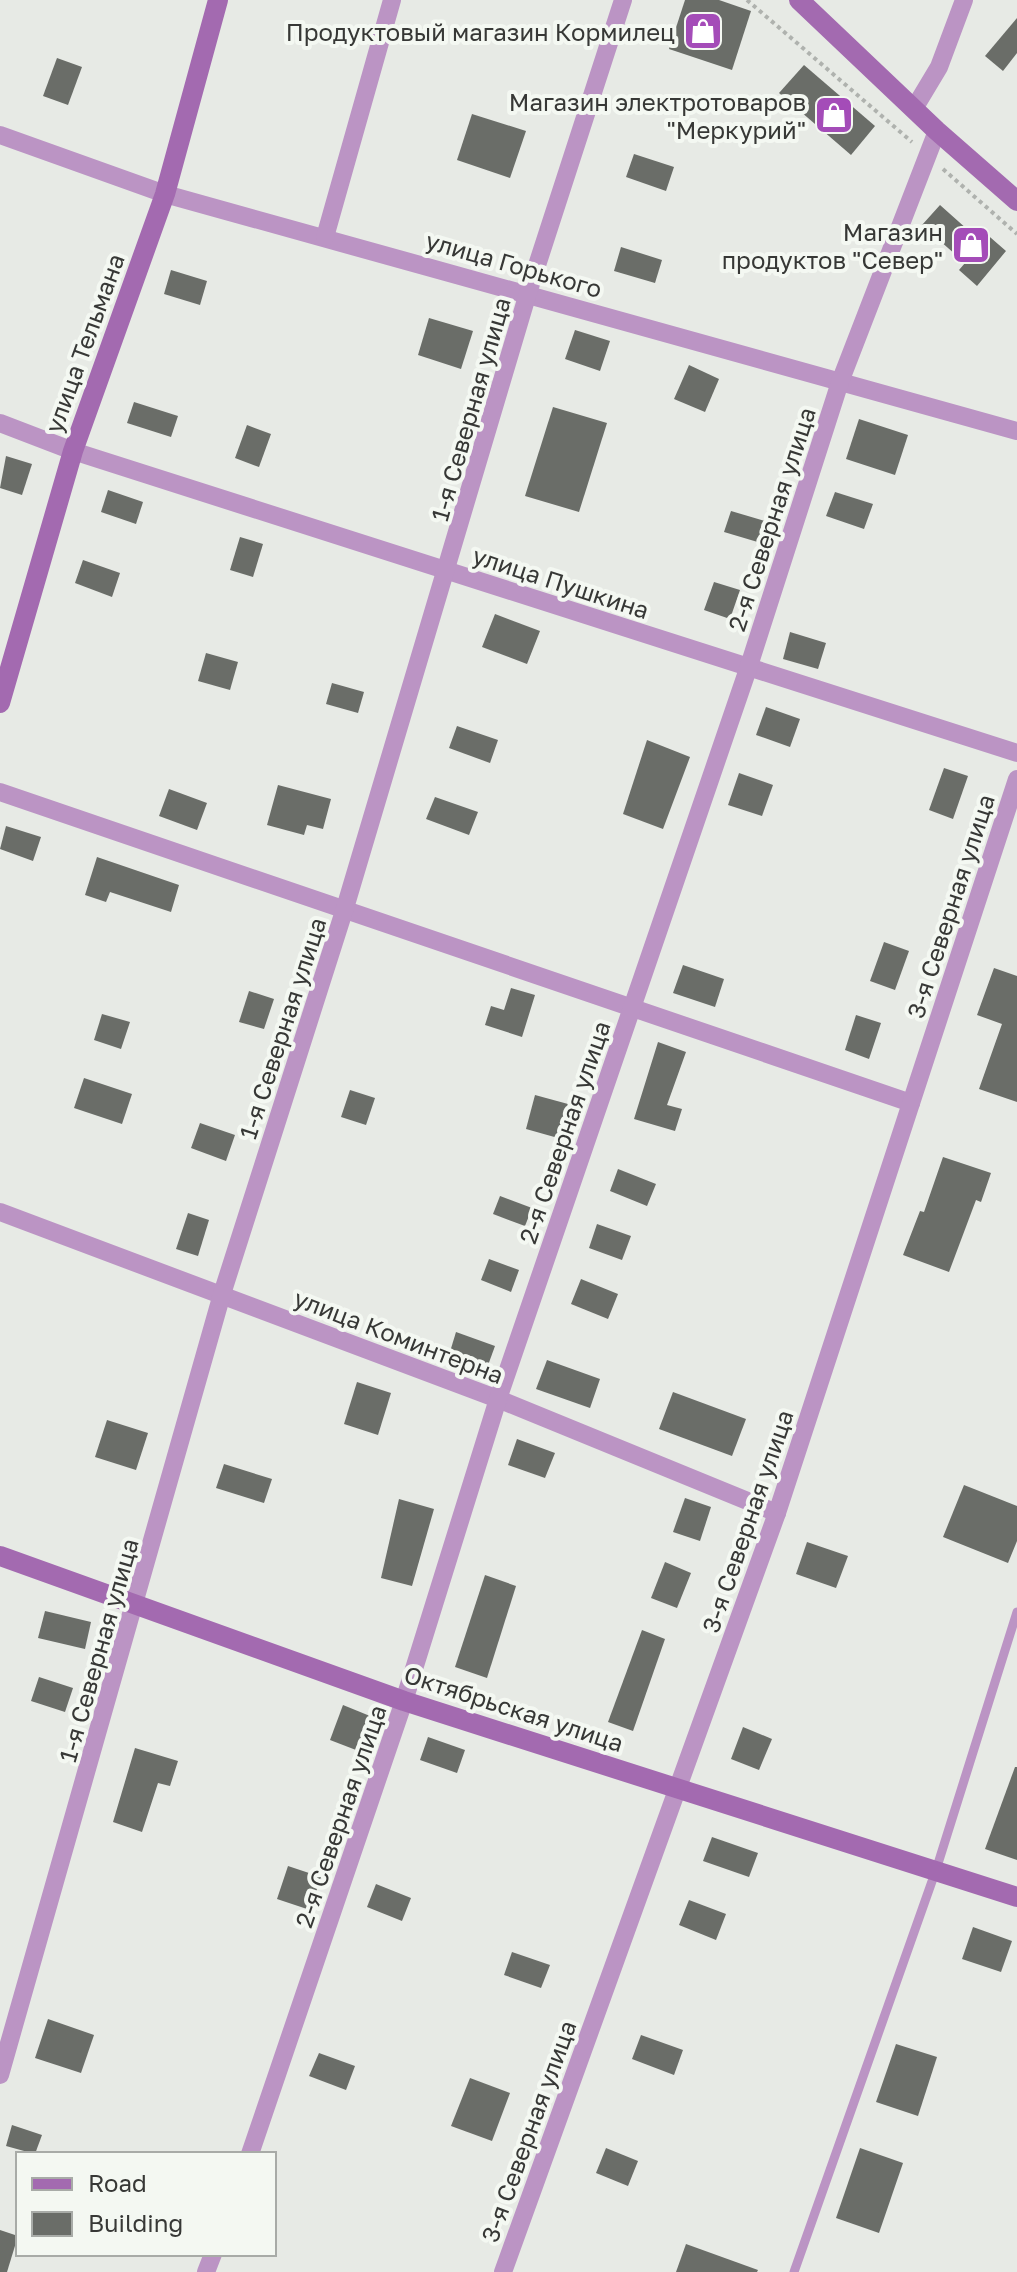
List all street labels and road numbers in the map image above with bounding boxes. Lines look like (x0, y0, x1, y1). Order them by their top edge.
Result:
street label: улица Горького (423, 225, 605, 303)
street label: улица Тельмана (38, 250, 130, 436)
street label: 1-я Северная улица (424, 294, 516, 524)
street label: 2-я Северная улица (721, 404, 821, 634)
street label: улица Пушкина (469, 540, 653, 624)
street label: 3-я Северная улица (900, 790, 1000, 1022)
street label: 1-я Северная улица (232, 914, 332, 1142)
street label: 2-я Северная улица (512, 1017, 616, 1247)
street label: улица Коминтерна (290, 1283, 508, 1389)
street label: 3-я Северная улица (695, 1406, 799, 1636)
street label: 1-я Северная улица (52, 1535, 144, 1765)
street label: Октябрьская улица (401, 1659, 627, 1757)
street label: 2-я Северная улица (288, 1701, 392, 1931)
street label: 3-я Северная улица (474, 2016, 582, 2246)

